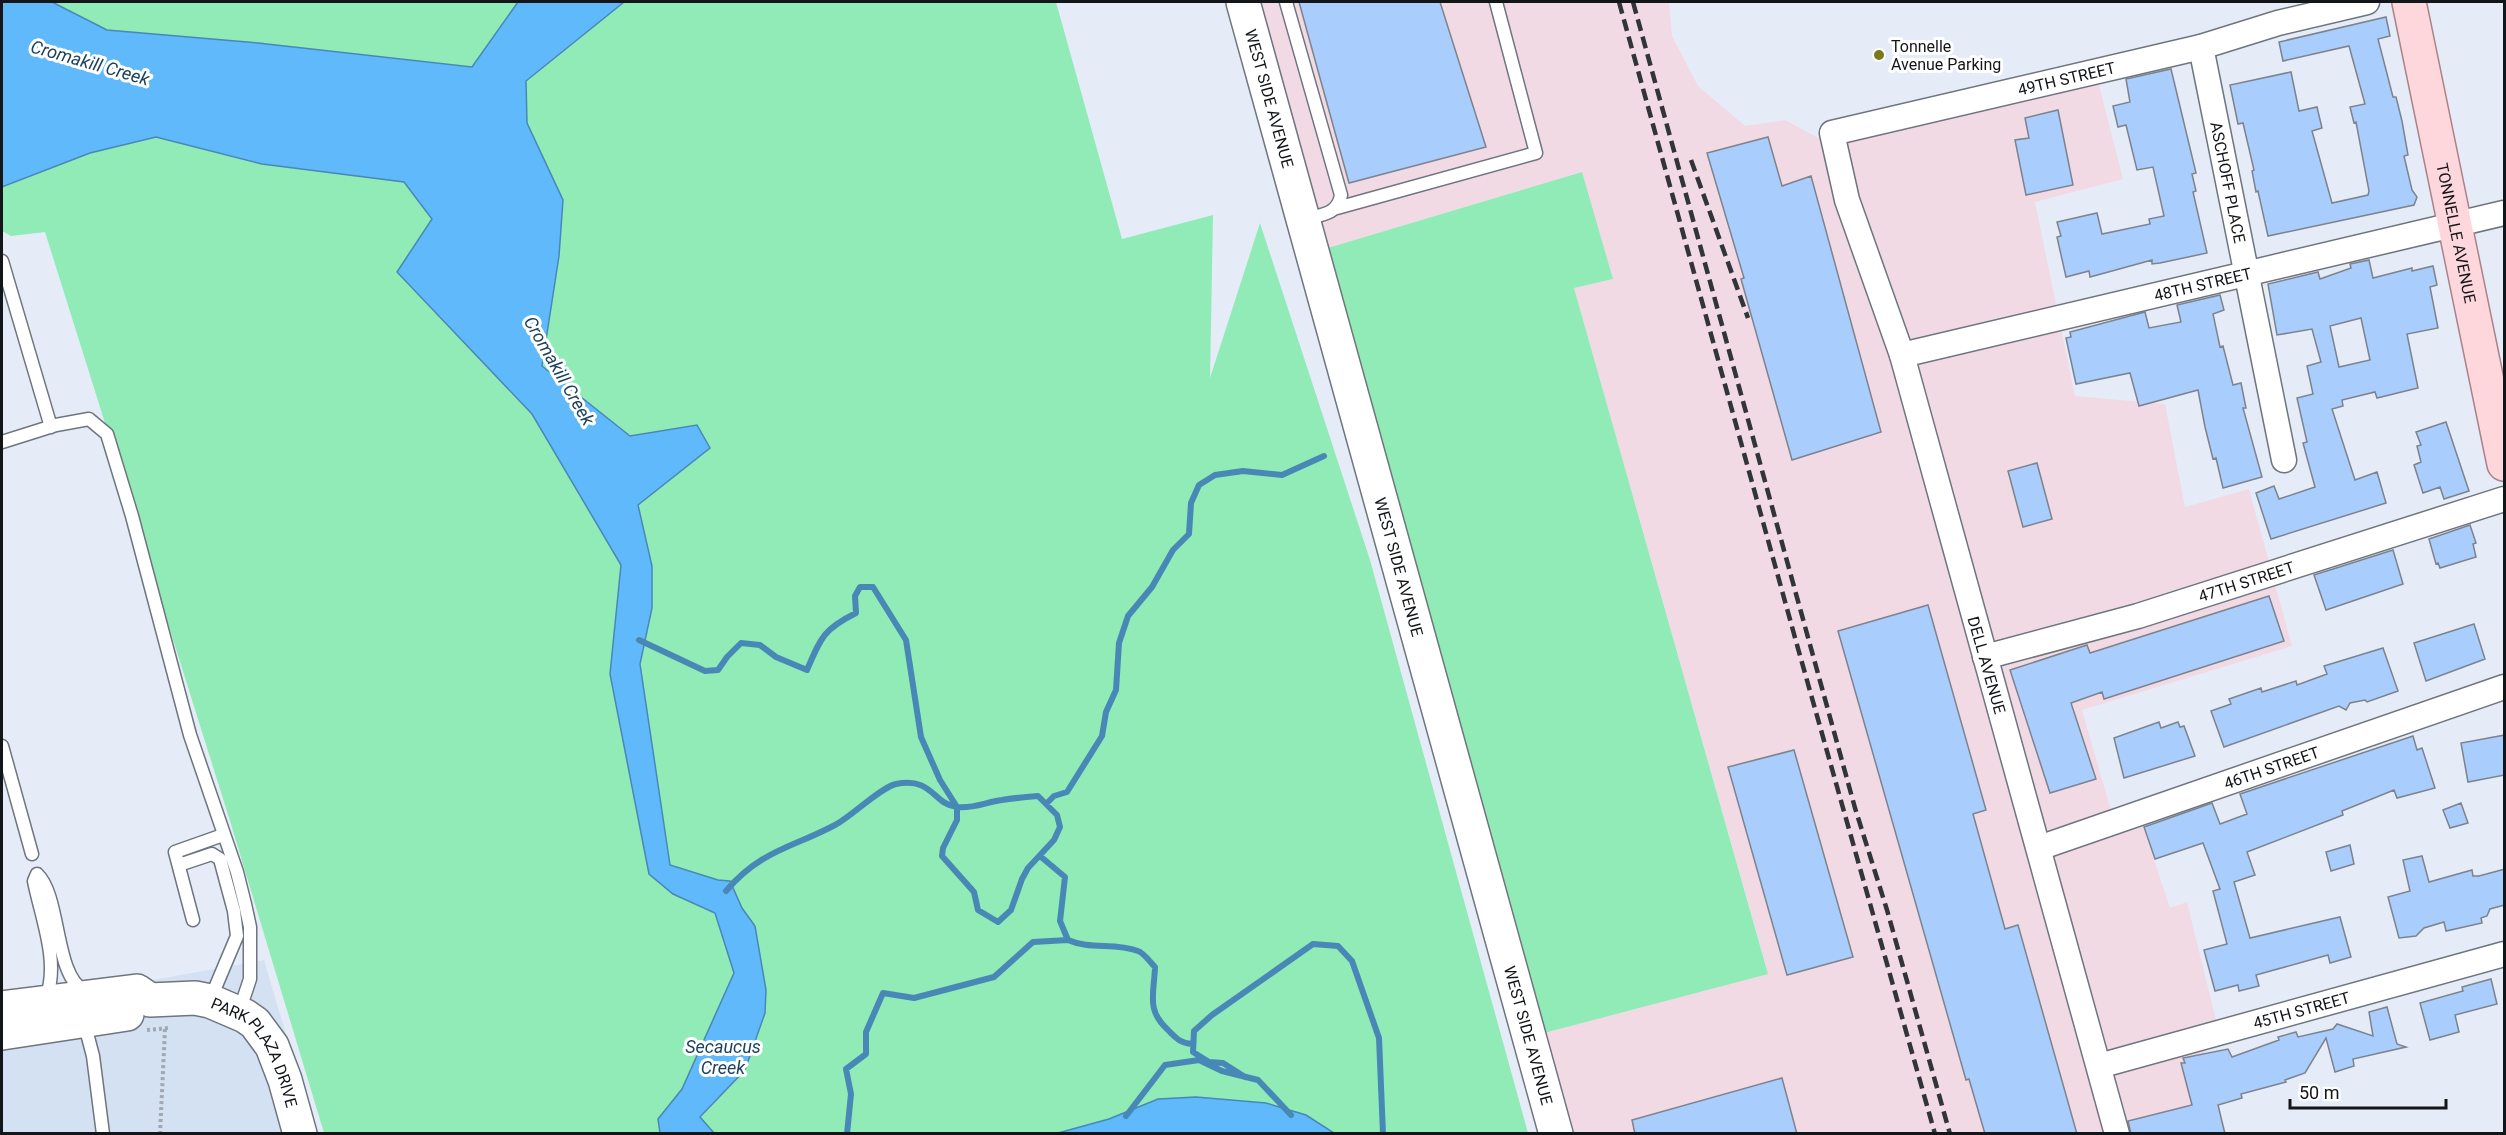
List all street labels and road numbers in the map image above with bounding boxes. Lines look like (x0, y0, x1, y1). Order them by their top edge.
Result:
street label: WEST SIDE AVENUE (1241, 27, 1297, 170)
street label: 49TH STREET (2016, 58, 2118, 99)
street label: ASCHOFF PLACE (2206, 120, 2249, 245)
street label: TONNELLE AVENUE (2432, 162, 2480, 305)
street label: 48TH STREET (2152, 264, 2254, 305)
street label: WEST SIDE AVENUE (1370, 495, 1427, 639)
street label: 47TH STREET (2196, 558, 2297, 606)
street label: DELL AVENUE (1964, 614, 2010, 716)
street label: 46TH STREET (2221, 743, 2322, 793)
street label: WEST SIDE AVENUE (1500, 964, 1556, 1107)
street label: 45TH STREET (2251, 988, 2353, 1033)
street label: PARK PLAZA DRIVE (208, 994, 301, 1110)

